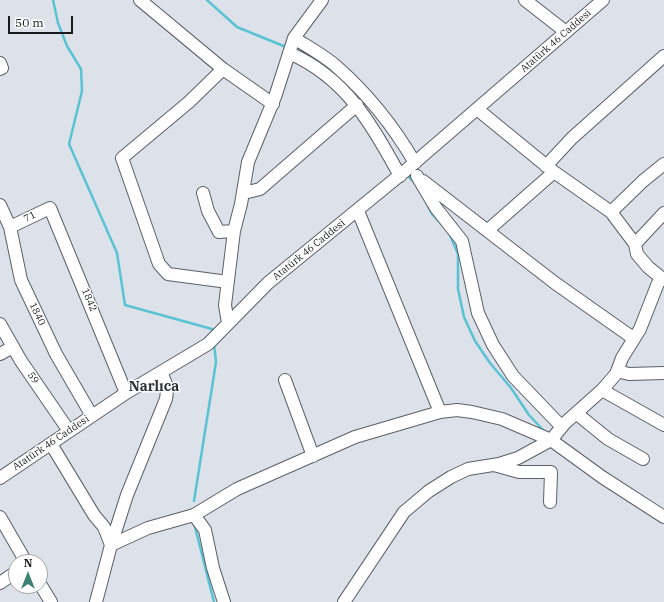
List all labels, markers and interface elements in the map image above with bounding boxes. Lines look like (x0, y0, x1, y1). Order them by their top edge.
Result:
street label: Atatürk 46 Caddesi (518, 7, 594, 75)
scale bar (10, 8, 75, 34)
text: 50 m (15, 15, 44, 30)
street label: 71 (22, 209, 38, 225)
street label: Atatürk 46 Caddesi (270, 217, 348, 283)
street label: 1842 (79, 287, 99, 313)
street label: 1840 (26, 301, 48, 327)
street label: 59 (25, 370, 41, 386)
district label: Narlıca (129, 379, 179, 395)
street label: Atatürk 46 Caddesi (10, 413, 92, 473)
north arrow (8, 554, 48, 594)
text: N (24, 556, 32, 570)

